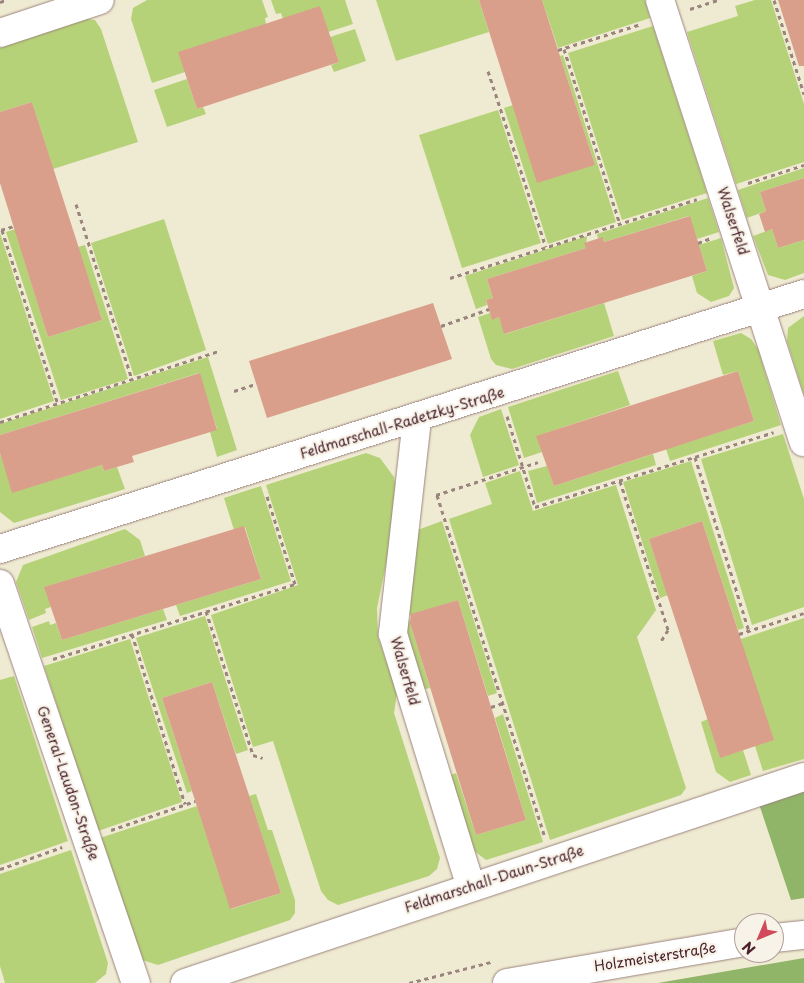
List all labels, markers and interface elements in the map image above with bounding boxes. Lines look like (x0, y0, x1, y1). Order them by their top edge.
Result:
street label: Walserfeld (714, 185, 752, 257)
street label: Feldmarschall-Radetzky-Straße (298, 384, 506, 462)
street label: Walserfeld (387, 635, 423, 707)
street label: General-Laudon-Straße (34, 704, 102, 862)
street label: Feldmarschall-Daun-Straße (402, 842, 586, 916)
north arrow (734, 913, 784, 963)
text: N (737, 937, 760, 960)
street label: Holzmeisterstraße (593, 939, 717, 975)

